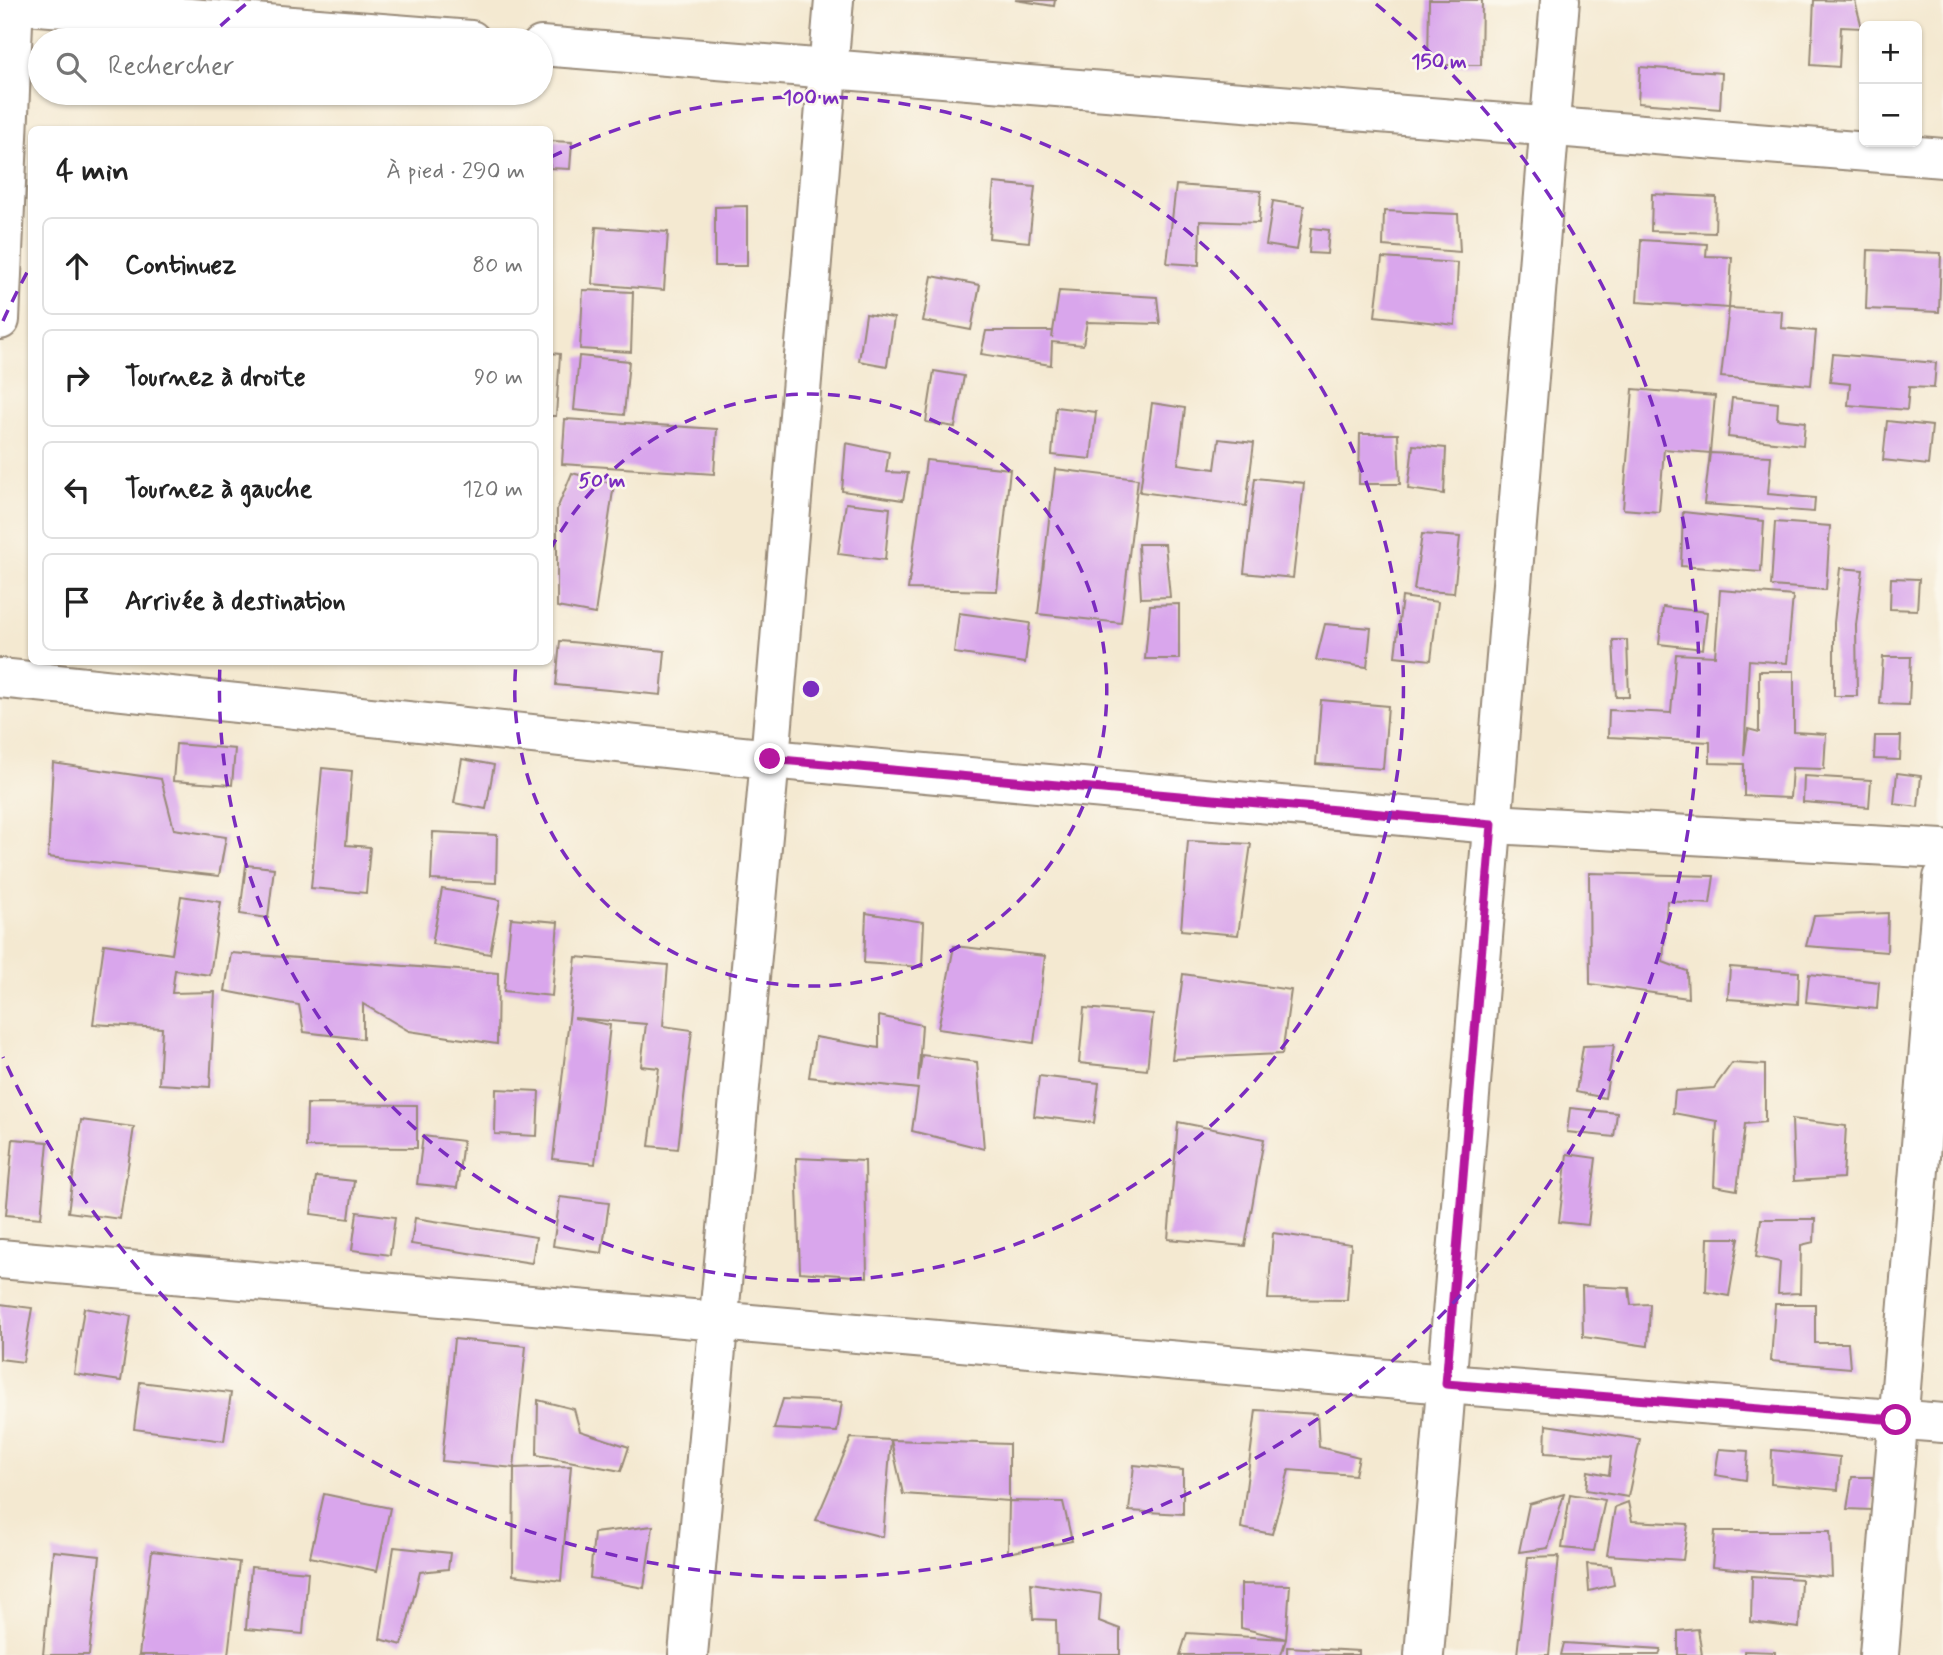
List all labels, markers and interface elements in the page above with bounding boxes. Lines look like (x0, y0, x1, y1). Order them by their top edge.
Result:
map controls (1859, 21, 1922, 147)
button: + (1859, 21, 1922, 84)
search box (28, 28, 553, 105)
icon: search (52, 48, 90, 86)
text: 150 m (1411, 48, 1467, 76)
text: Rechercher (108, 50, 234, 84)
text: 100 m (783, 84, 839, 112)
button: − (1859, 84, 1922, 147)
text: 4 min (56, 152, 129, 191)
text: À pied · 290 m (386, 157, 525, 187)
icon: ahead (58, 247, 96, 285)
text: Continuez (125, 249, 236, 283)
text: 80 m (472, 251, 523, 281)
icon: right (58, 359, 96, 397)
text: Tournez à droite (125, 361, 306, 395)
text: 90 m (474, 363, 523, 393)
text: 50 m (579, 467, 626, 495)
icon: left (58, 471, 96, 509)
text: Tournez à gauche (125, 473, 312, 507)
text: 120 m (462, 475, 523, 505)
icon: arrive (58, 583, 96, 621)
text: Arrivée à destination (125, 585, 346, 619)
centre of rings (799, 677, 823, 701)
route end (754, 743, 785, 774)
route start (1880, 1404, 1911, 1435)

